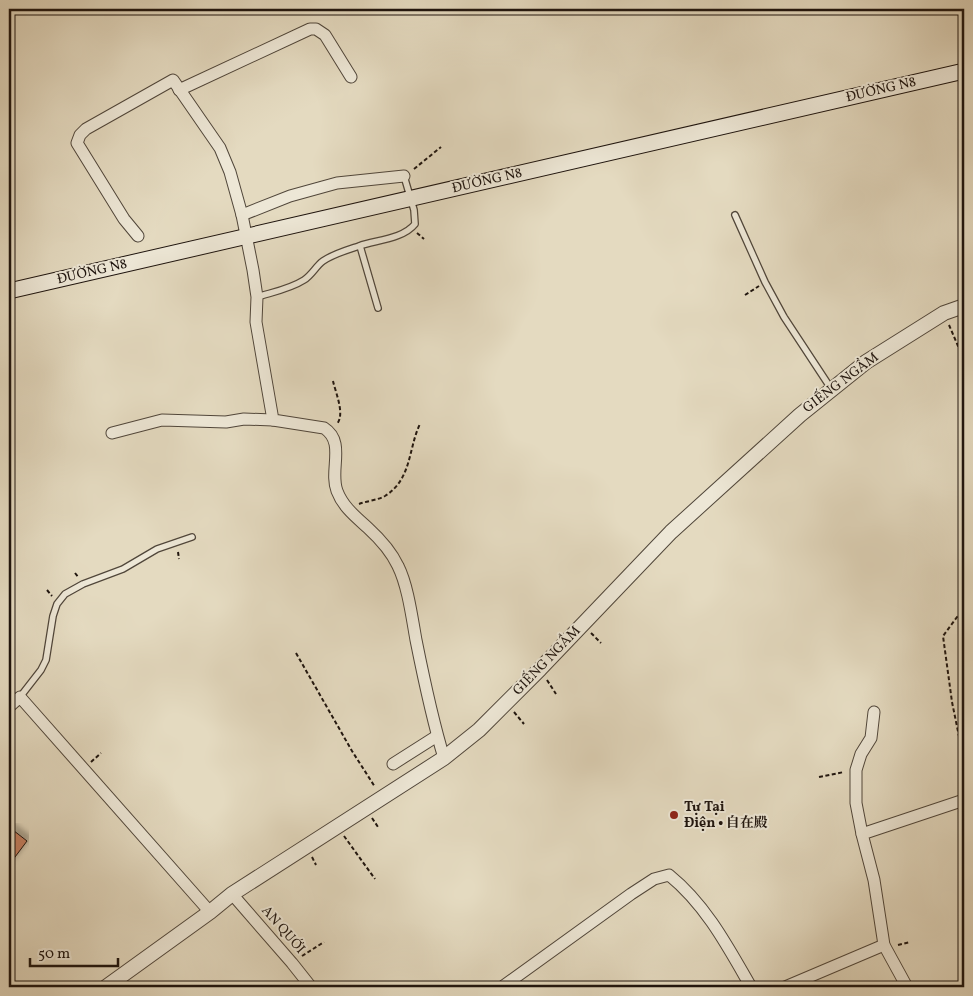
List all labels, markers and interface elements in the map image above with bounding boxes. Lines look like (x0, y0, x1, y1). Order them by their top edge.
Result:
street label: ĐƯỜNG N8 (844, 72, 918, 107)
street label: ĐƯỜNG N8 (450, 163, 524, 198)
street label: ĐƯỜNG N8 (55, 254, 129, 289)
street label: GIẾNG NGẦM (798, 347, 883, 418)
street label: GIẾNG NGẦM (507, 621, 585, 700)
place label: Tự Tại Điện • 自在殿 (684, 798, 768, 833)
marker: Tự Tại Điện • 自在殿 (668, 809, 680, 821)
street label: AN QUỚI (257, 901, 310, 958)
scale bar (30, 936, 118, 968)
text: 50 m (38, 944, 70, 965)

